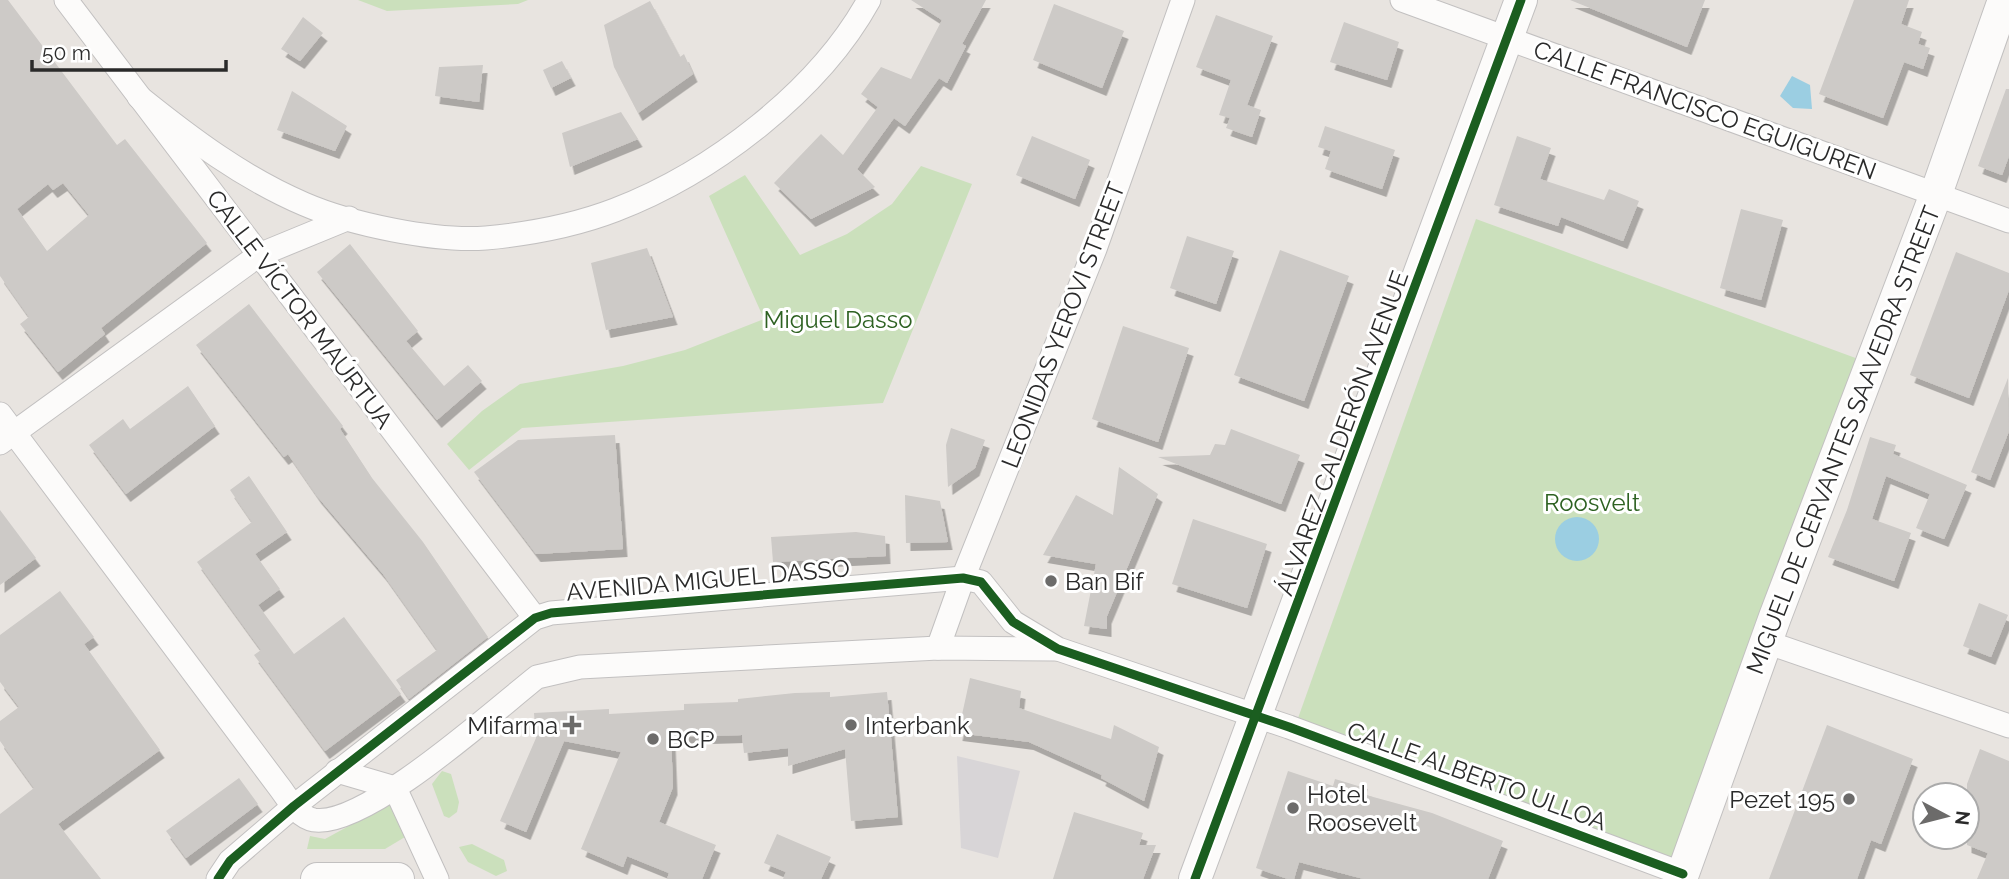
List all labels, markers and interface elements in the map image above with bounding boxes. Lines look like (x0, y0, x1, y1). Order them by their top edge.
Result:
scale bar (32, 28, 226, 72)
street label: CALLE FRANCISCO EGUIGUREN (1530, 34, 1880, 186)
text: 50 m (42, 40, 91, 65)
street label: LEONIDAS YEROVI STREET (995, 178, 1131, 472)
street label: CALLE VÍCTOR MAÚRTUA (201, 184, 399, 434)
street label: MIGUEL DE CERVANTES SAAVEDRA STREET (1740, 201, 1946, 678)
street label: ÁLVAREZ CALDERÓN AVENUE (1270, 267, 1414, 599)
park label: Miguel Dasso (764, 305, 913, 334)
park label: Roosvelt (1544, 488, 1640, 517)
street label: AVENIDA MIGUEL DASSO (565, 553, 851, 607)
place label: Ban Bif (1065, 567, 1144, 596)
marker: Ban Bif (1043, 573, 1059, 589)
place label: Mifarma (467, 711, 558, 740)
place label: Interbank (865, 711, 970, 740)
street label: CALLE ALBERTO ULLOA (1343, 716, 1611, 836)
marker: Mifarma (564, 717, 580, 733)
marker: Interbank (843, 717, 859, 733)
place label: BCP (667, 725, 714, 754)
marker: BCP (645, 731, 661, 747)
place label: Hotel Roosevelt (1307, 780, 1417, 837)
north arrow (1911, 781, 1981, 851)
place label: Pezet 195 (1729, 785, 1835, 814)
marker: Pezet 195 (1841, 791, 1857, 807)
marker: Hotel Roosevelt (1285, 800, 1301, 816)
text: N (1951, 810, 1975, 827)

